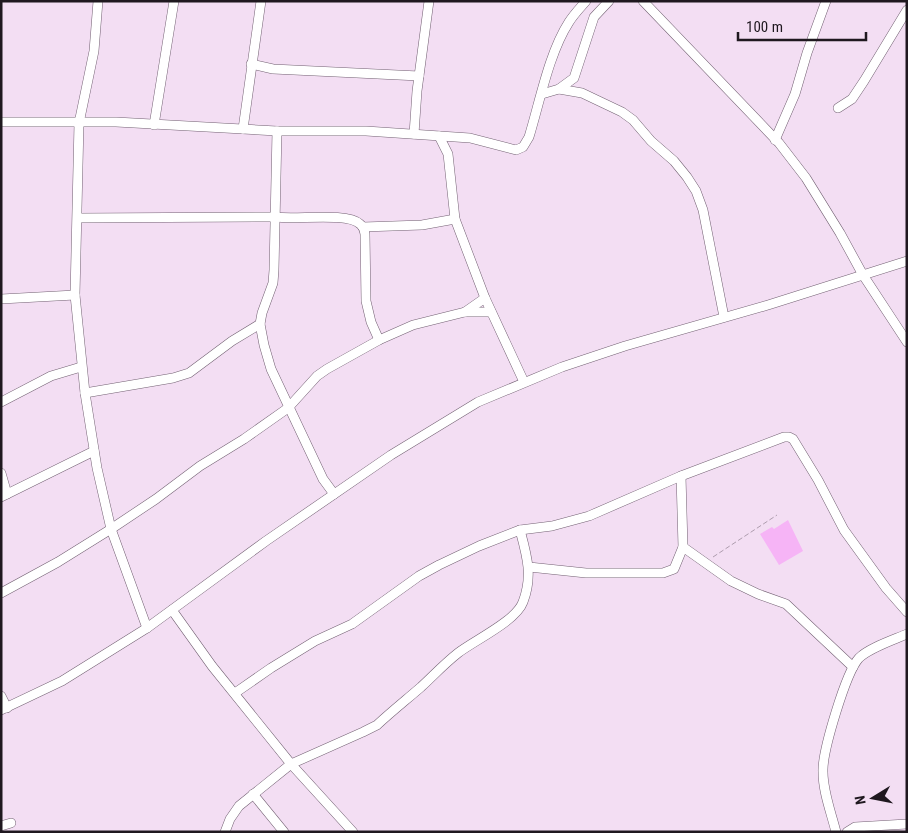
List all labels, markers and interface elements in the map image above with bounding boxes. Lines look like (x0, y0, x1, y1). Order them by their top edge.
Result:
scale bar (738, 10, 866, 42)
text: 100 m (746, 18, 783, 36)
north arrow (848, 773, 898, 823)
text: N (852, 795, 869, 806)

